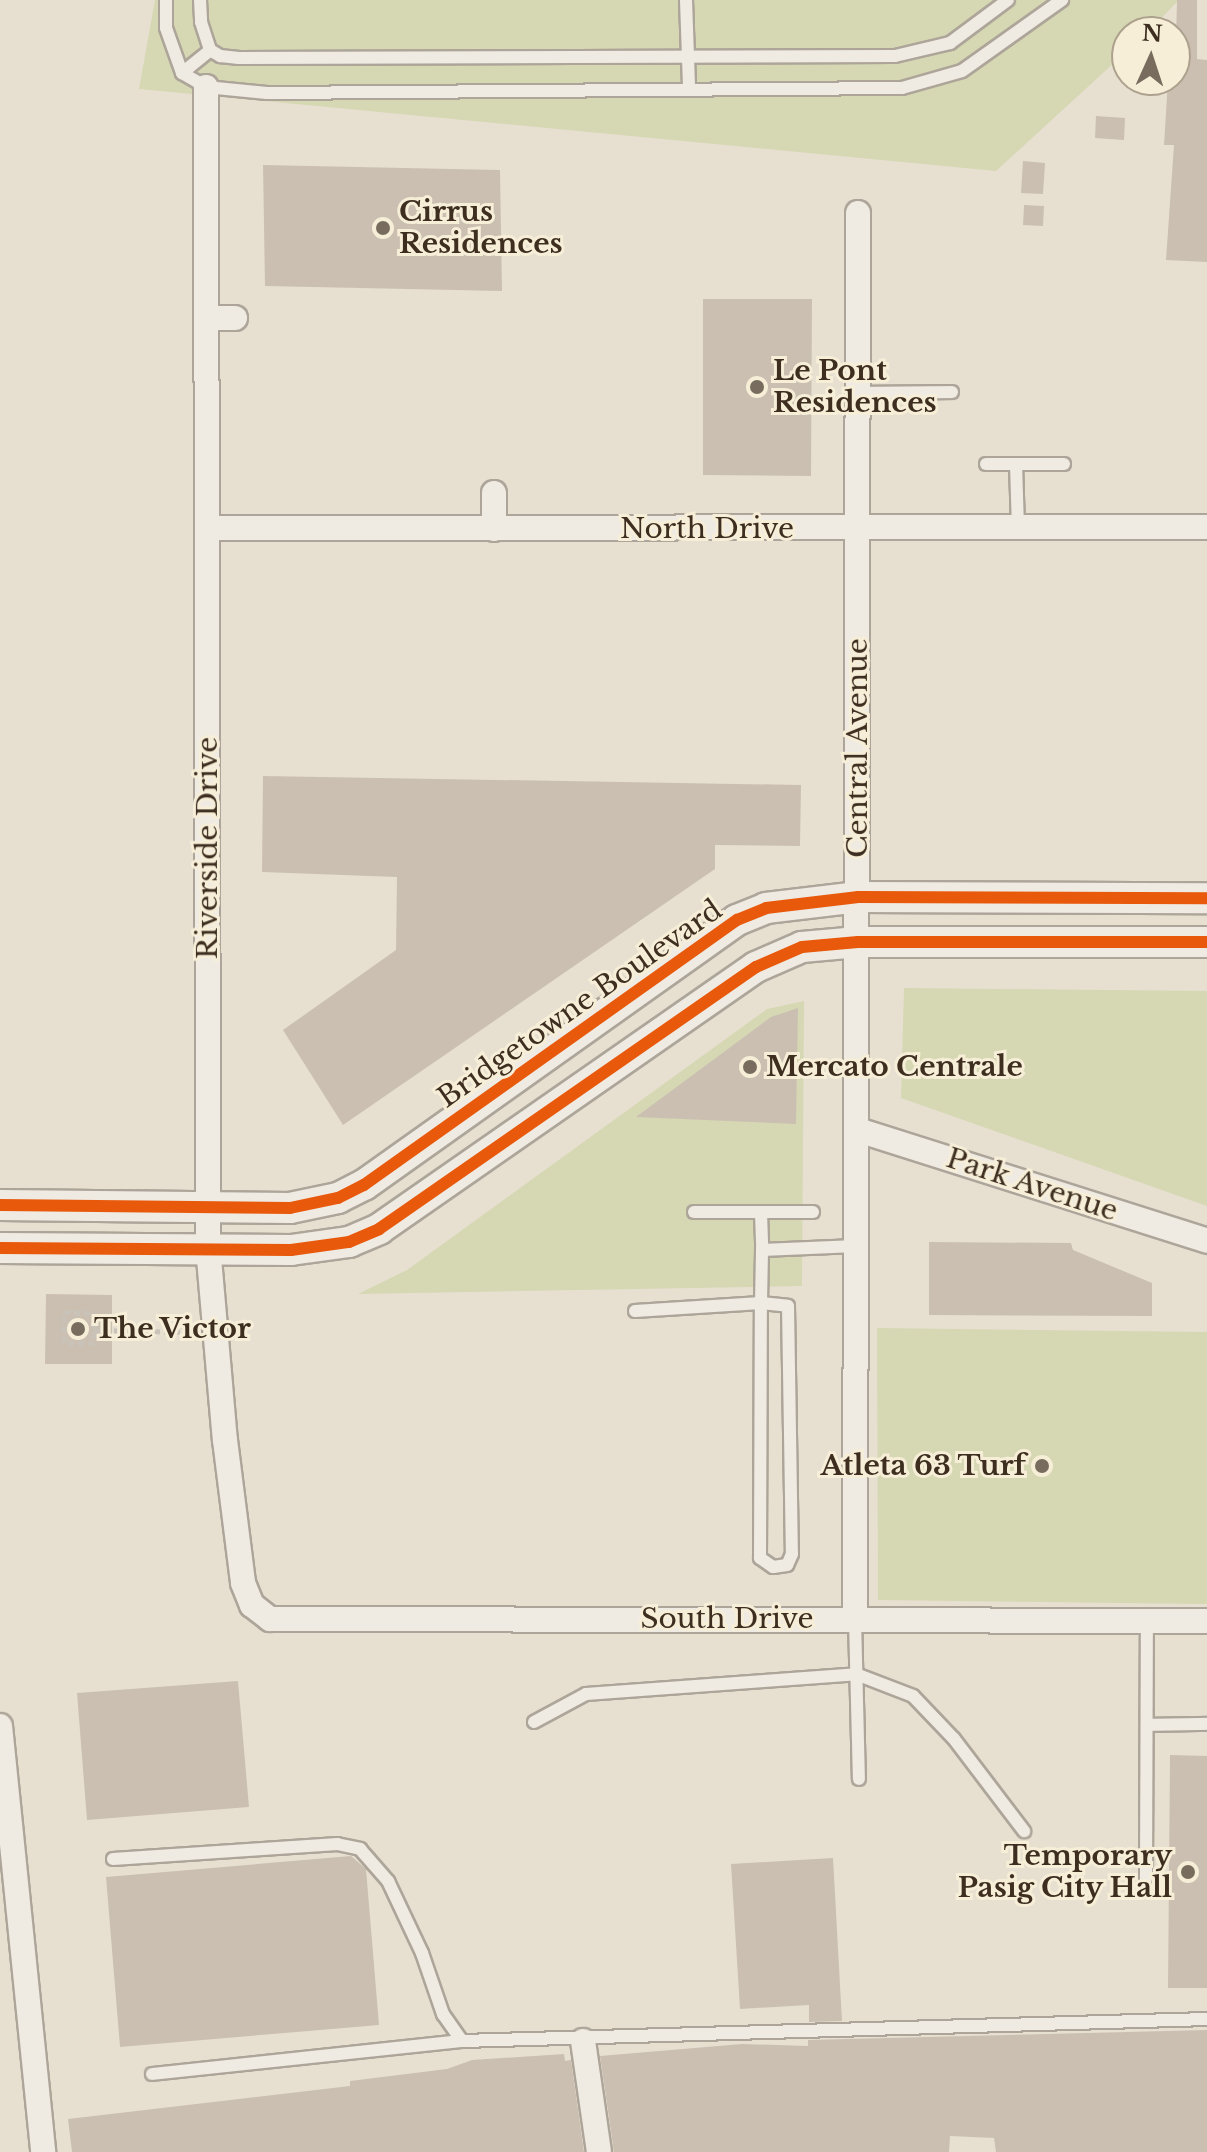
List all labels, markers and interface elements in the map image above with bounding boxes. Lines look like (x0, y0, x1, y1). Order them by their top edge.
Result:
north arrow (1111, 16, 1191, 96)
text: N (1141, 20, 1163, 48)
place label: Cirrus Residences (399, 195, 563, 261)
marker: Cirrus Residences (374, 219, 392, 237)
place label: Le Pont Residences (773, 354, 937, 420)
marker: Le Pont Residences (748, 378, 766, 396)
street label: North Drive (620, 512, 794, 546)
street label: Central Avenue (841, 637, 875, 859)
street label: Riverside Drive (191, 737, 225, 959)
street label: Bridgetowne Boulevard (431, 893, 729, 1115)
place label: Mercato Centrale (766, 1050, 1023, 1084)
marker: Mercato Centrale (741, 1058, 759, 1076)
street label: Park Avenue (941, 1141, 1123, 1229)
place label: The Victor (94, 1312, 252, 1346)
marker: The Victor (69, 1320, 87, 1338)
place label: Atleta 63 Turf (820, 1449, 1026, 1483)
marker: Atleta 63 Turf (1033, 1457, 1051, 1475)
street label: South Drive (640, 1602, 814, 1636)
place label: Temporary Pasig City Hall (957, 1839, 1172, 1905)
marker: Temporary Pasig City Hall (1179, 1863, 1197, 1881)

